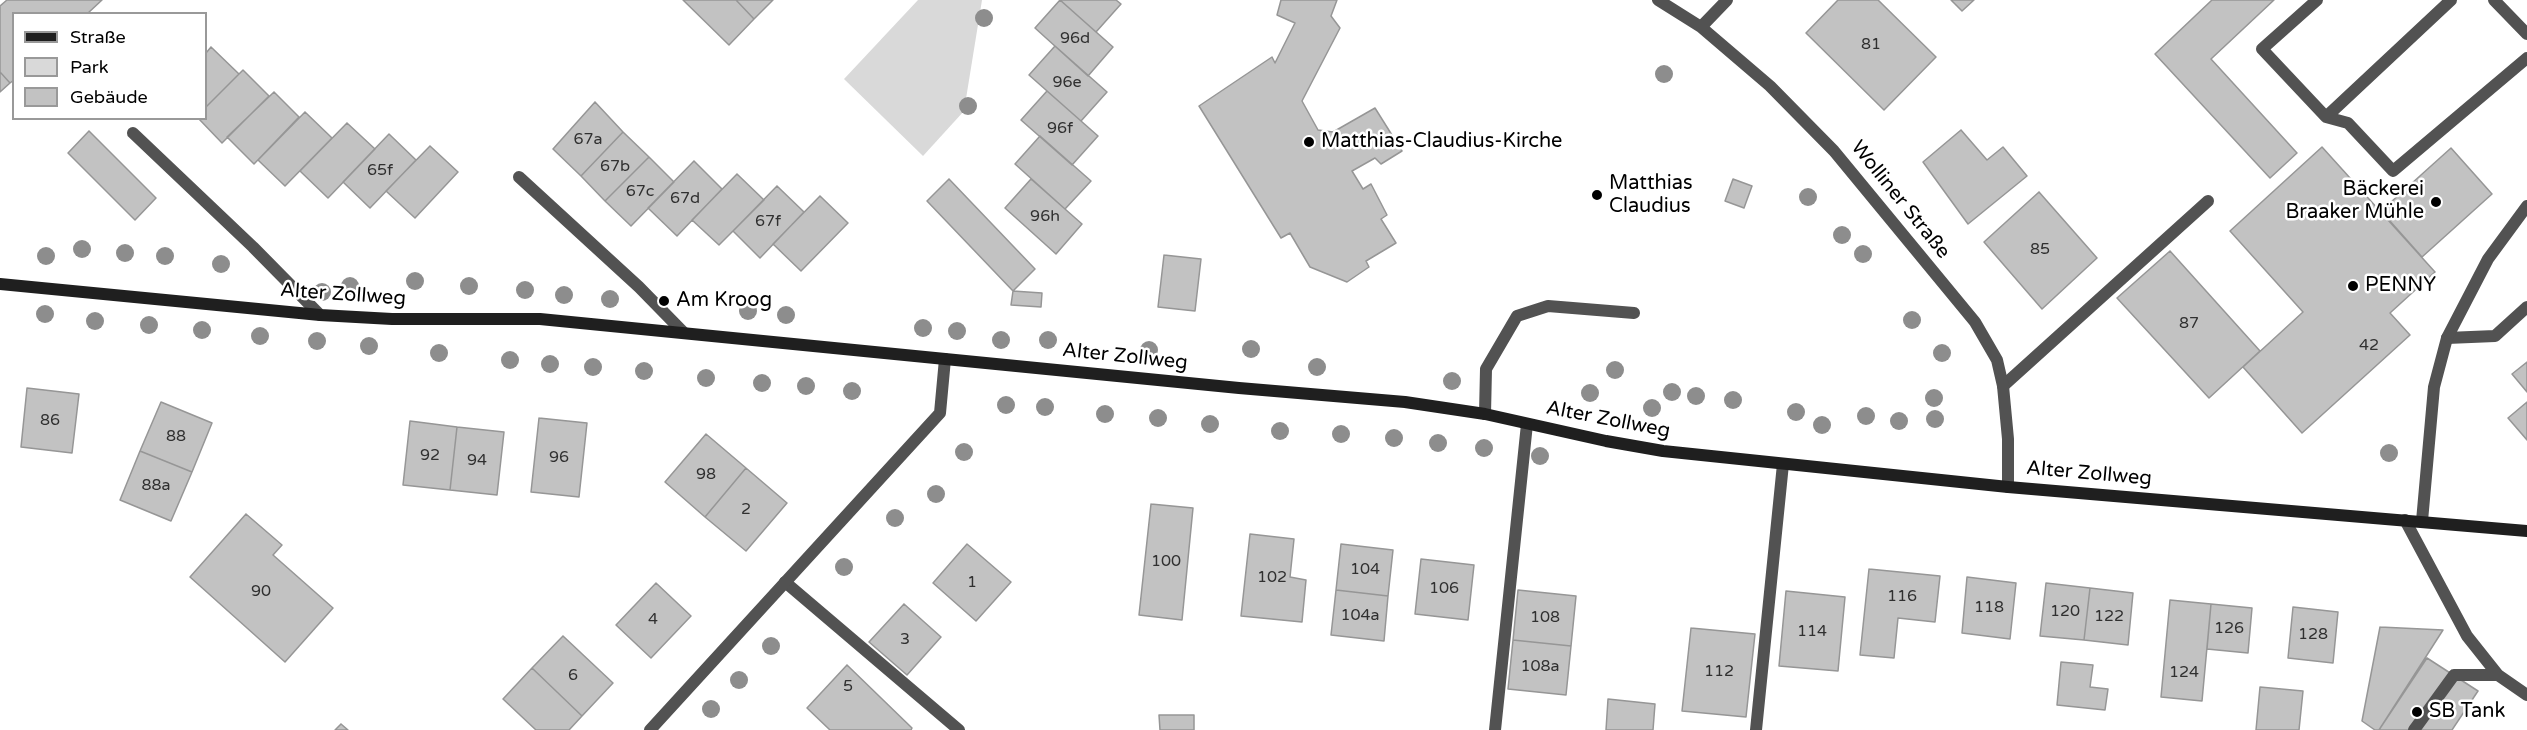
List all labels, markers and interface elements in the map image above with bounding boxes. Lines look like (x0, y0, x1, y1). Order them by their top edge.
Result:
legend (12, 12, 207, 120)
text: Straße (70, 26, 126, 48)
house number: 96d (1060, 29, 1090, 49)
house number: 81 (1861, 35, 1881, 55)
text: Park (70, 56, 108, 78)
house number: 96e (1052, 73, 1082, 93)
text: Gebäude (70, 86, 148, 108)
house number: 96f (1047, 119, 1073, 139)
house number: 67a (573, 130, 603, 150)
place label: Matthias-Claudius-Kirche (1321, 130, 1562, 154)
marker: Matthias-Claudius-Kirche (1302, 135, 1316, 149)
street label: Wolliner Straße (1845, 136, 1955, 264)
house number: 67b (600, 157, 630, 177)
house number: 65f (367, 161, 393, 181)
place label: Matthias Claudius (1609, 172, 1693, 219)
place label: Bäckerei Braaker Mühle (2286, 178, 2424, 225)
house number: 67c (626, 182, 654, 202)
marker: Matthias Claudius (1590, 188, 1604, 202)
house number: 67d (670, 189, 700, 209)
marker: Bäckerei Braaker Mühle (2429, 195, 2443, 209)
house number: 96h (1030, 207, 1060, 227)
house number: 67f (755, 212, 781, 232)
house number: 85 (2030, 240, 2050, 260)
place label: PENNY (2365, 274, 2436, 298)
street label: Alter Zollweg (279, 279, 407, 311)
marker: PENNY (2346, 279, 2360, 293)
place label: Am Kroog (676, 289, 772, 313)
marker: Am Kroog (657, 294, 671, 308)
house number: 87 (2179, 314, 2199, 334)
house number: 42 (2359, 336, 2379, 356)
street label: Alter Zollweg (1061, 338, 1189, 376)
street label: Alter Zollweg (1544, 396, 1672, 444)
house number: 86 (40, 411, 60, 431)
house number: 88 (166, 427, 186, 447)
house number: 92 (420, 446, 440, 466)
house number: 96 (549, 448, 569, 468)
house number: 94 (467, 451, 487, 471)
street label: Alter Zollweg (2025, 457, 2153, 491)
house number: 98 (696, 465, 716, 485)
house number: 88a (141, 476, 171, 496)
house number: 2 (741, 500, 751, 520)
house number: 100 (1151, 552, 1181, 572)
house number: 104 (1350, 560, 1380, 580)
house number: 102 (1257, 568, 1287, 588)
house number: 1 (967, 573, 977, 593)
house number: 106 (1429, 579, 1459, 599)
house number: 90 (251, 582, 271, 602)
house number: 116 (1887, 587, 1917, 607)
house number: 118 (1974, 598, 2004, 618)
house number: 120 (2050, 602, 2080, 622)
house number: 104a (1340, 606, 1380, 626)
house number: 122 (2094, 607, 2124, 627)
house number: 108 (1530, 608, 1560, 628)
house number: 4 (648, 610, 658, 630)
house number: 126 (2214, 619, 2244, 639)
house number: 114 (1797, 622, 1827, 642)
house number: 128 (2298, 625, 2328, 645)
house number: 3 (900, 630, 910, 650)
house number: 108a (1520, 657, 1560, 677)
house number: 112 (1704, 662, 1734, 682)
house number: 124 (2169, 663, 2199, 683)
house number: 6 (568, 666, 578, 686)
house number: 5 (843, 677, 853, 697)
place label: SB Tank (2429, 700, 2505, 724)
marker: SB Tank (2410, 705, 2424, 719)

